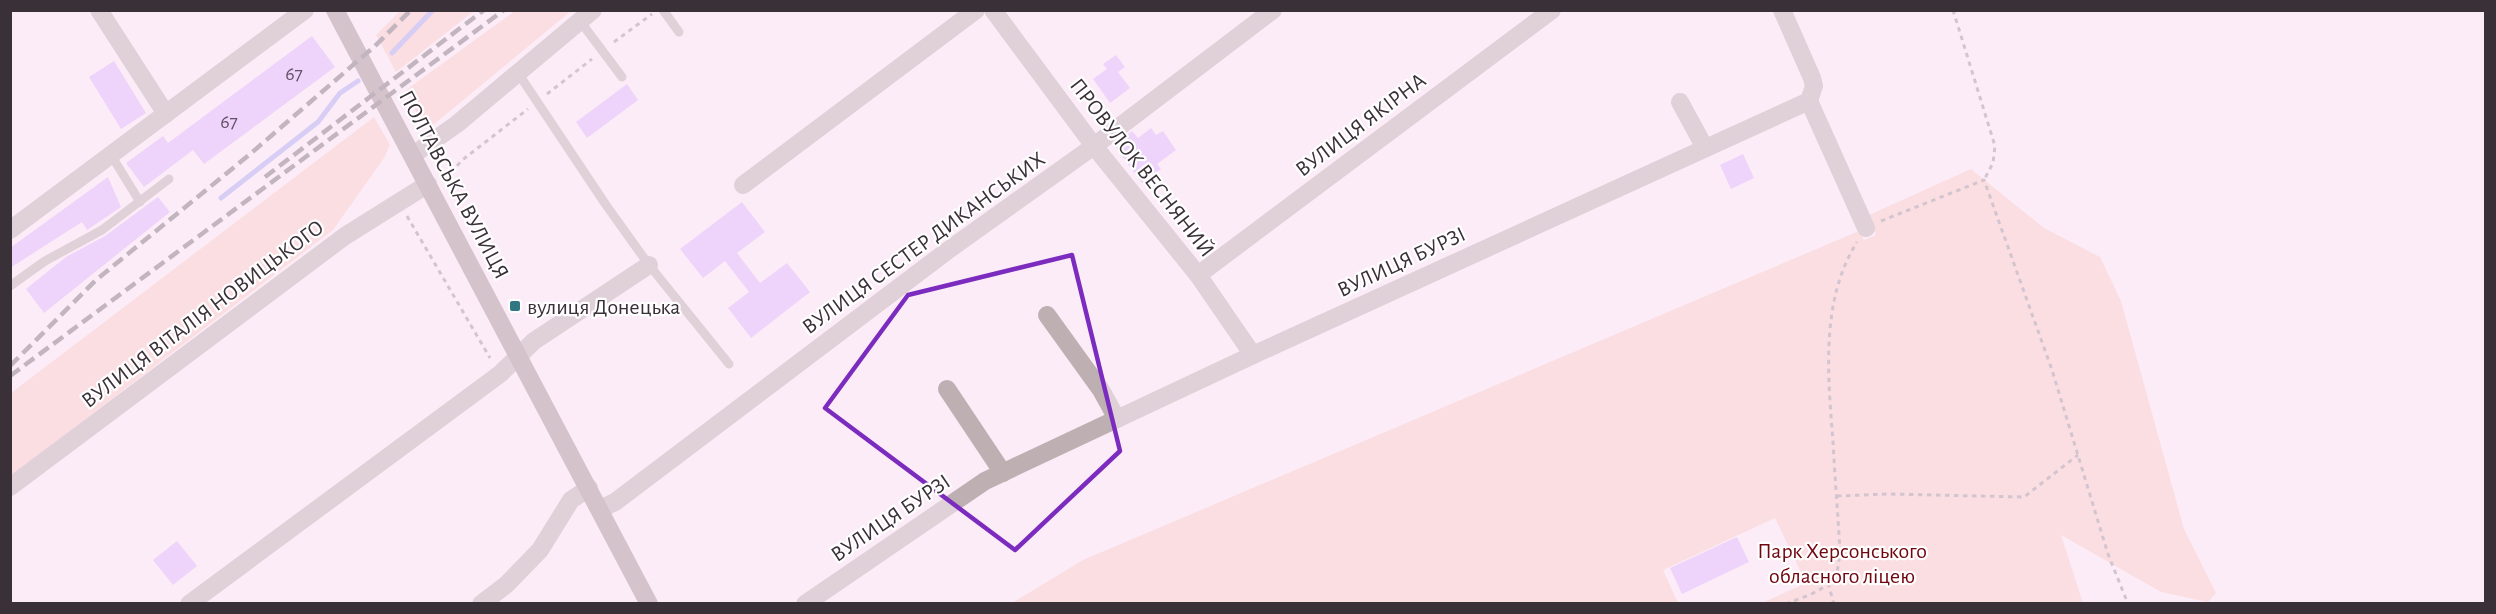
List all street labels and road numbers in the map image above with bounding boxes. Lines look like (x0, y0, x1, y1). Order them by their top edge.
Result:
street label: ВУЛИЦЯ ЯКІРНА (1292, 69, 1430, 181)
street label: ПРОВУЛОК ВЕСНЯНИЙ (1066, 74, 1219, 261)
street label: ПОЛТАВСЬКА ВУЛИЦЯ (395, 87, 513, 282)
street label: ВУЛИЦЯ СЕСТЕР ДИКАНСЬКИХ (798, 147, 1049, 338)
street label: ВУЛИЦЯ ВІТАЛІЯ НОВИЦЬКОГО (78, 216, 328, 412)
street label: ВУЛИЦЯ БУРЗІ (1334, 223, 1469, 301)
street label: ВУЛИЦЯ БУРЗІ (827, 470, 954, 566)

